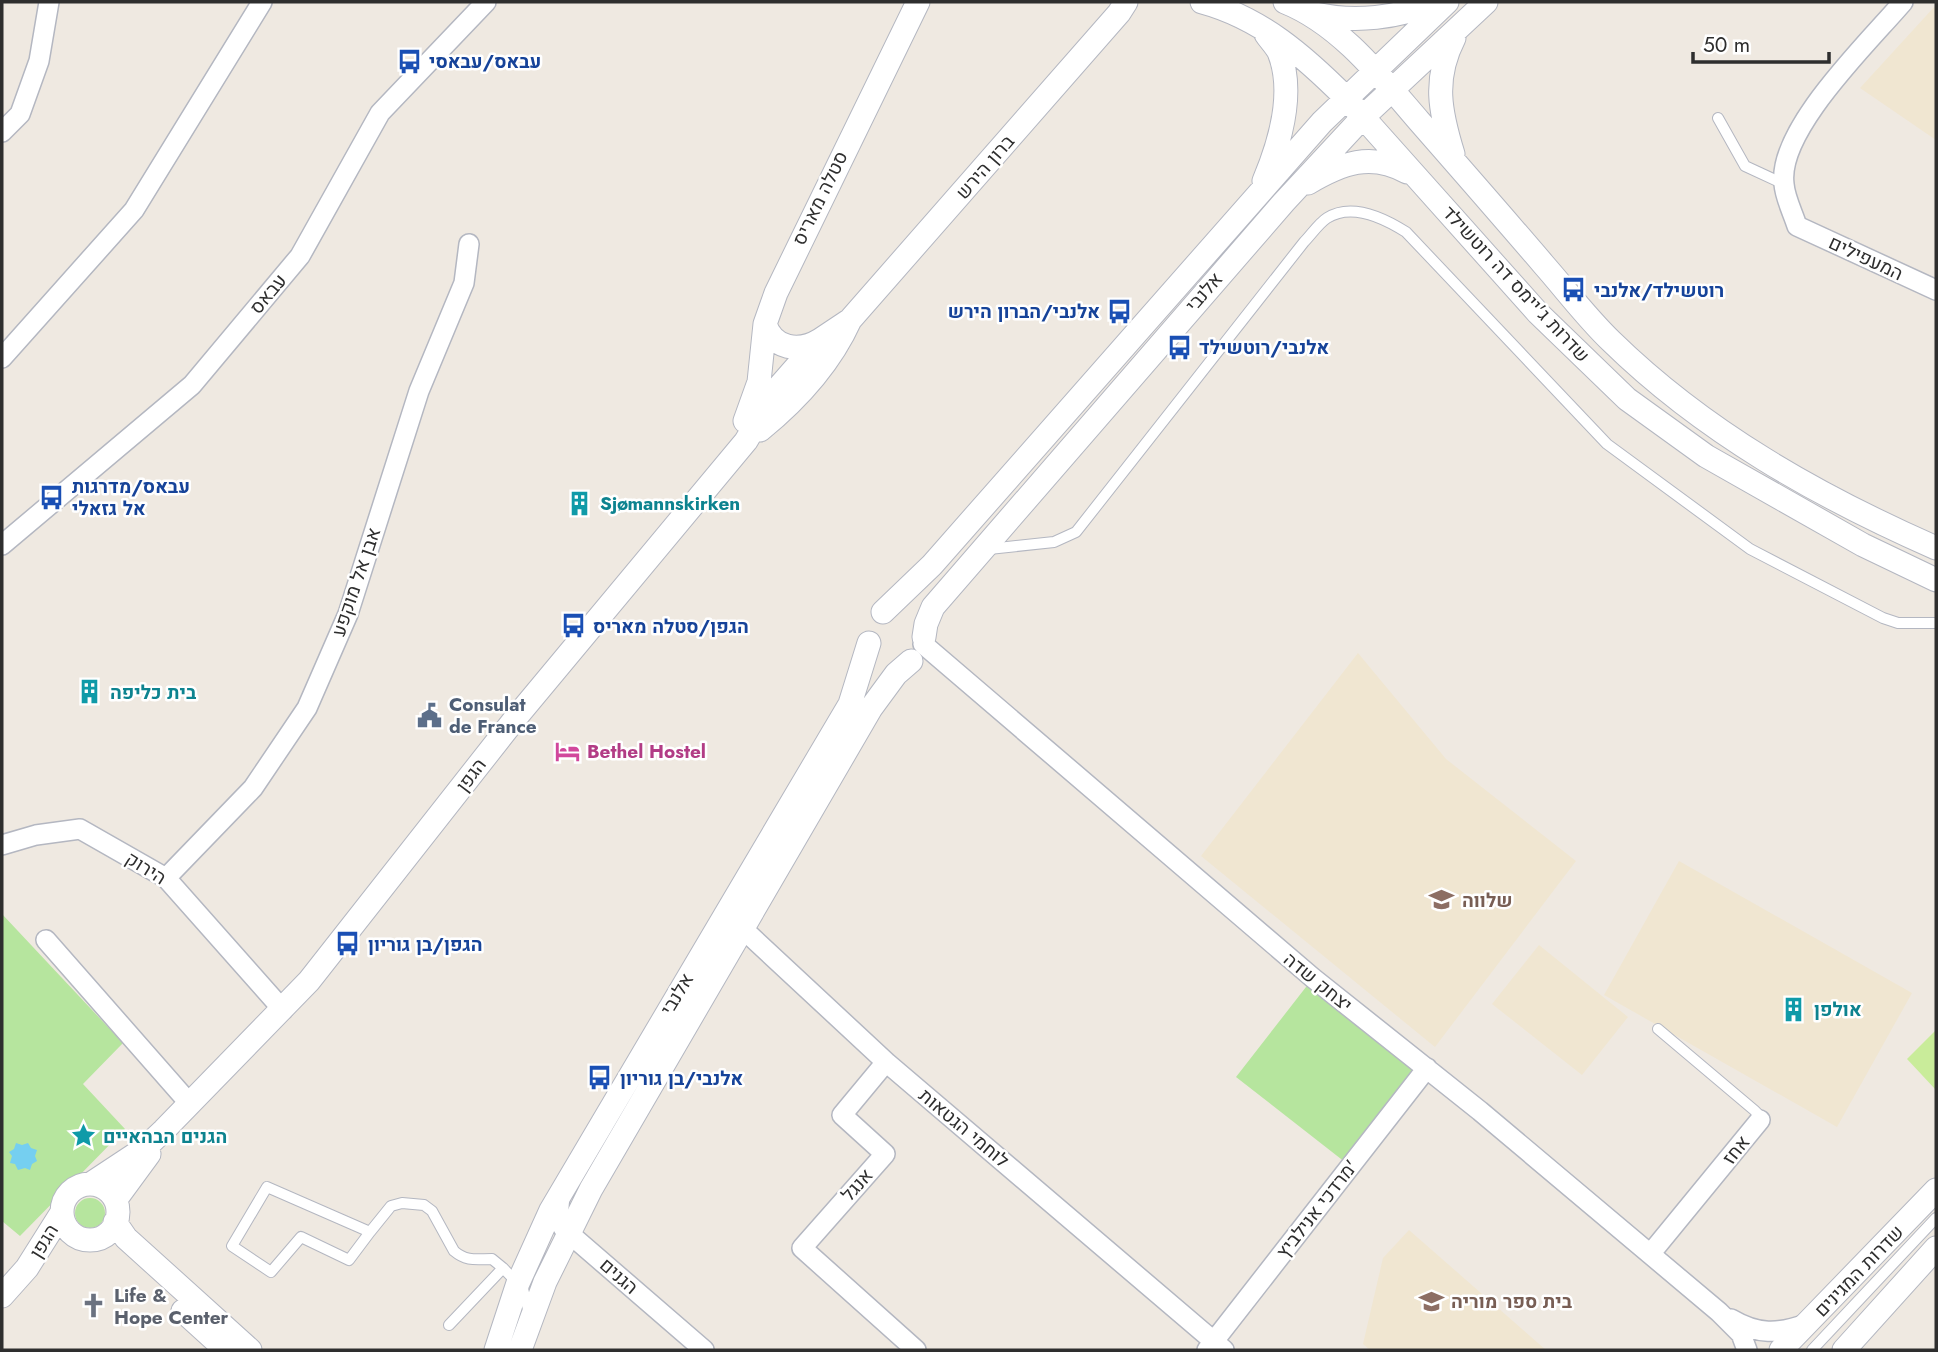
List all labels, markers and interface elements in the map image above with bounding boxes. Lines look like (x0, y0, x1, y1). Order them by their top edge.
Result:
scale bar (1693, 21, 1829, 65)
text: 50 m (1703, 30, 1750, 60)
bus stop icon: עבאס/עבאסי (395, 47, 423, 75)
place label: עבאס/עבאסי (429, 48, 541, 75)
street label: ברון הירש (949, 129, 1021, 205)
street label: סטלה מאריס (786, 146, 854, 250)
street label: שדרות ג'יימס דה רוטשילד (1436, 200, 1596, 368)
street label: המעפילים (1824, 229, 1908, 287)
street label: אלנבי (1179, 266, 1229, 318)
street label: עבאס (243, 268, 293, 320)
bus stop icon: רוטשילד/אלנבי (1560, 276, 1588, 304)
place label: רוטשילד/אלנבי (1594, 277, 1724, 304)
bus stop icon: אלנבי/הברון הירש (1106, 297, 1134, 325)
place label: אלנבי/הברון הירש (948, 298, 1100, 325)
bus stop icon: אלנבי/רוטשילד (1165, 333, 1193, 361)
place label: אלנבי/רוטשילד (1199, 334, 1329, 361)
place label: עבאס/מדרגות אל גזאלי (72, 473, 190, 522)
bus stop icon: עבאס/מדרגות אל גזאלי (38, 483, 66, 511)
building icon: Sjømannskirken (566, 489, 594, 517)
place label: Sjømannskirken (600, 490, 740, 517)
street label: אבן אל מוקפע (325, 524, 387, 640)
bus stop icon: הגפן/סטלה מאריס (559, 612, 587, 640)
place label: הגפן/סטלה מאריס (593, 613, 749, 640)
building icon: בית כליפה (76, 678, 104, 706)
place label: בית כליפה (110, 679, 197, 706)
place label: Consulat de France (449, 691, 537, 740)
public building icon: Consulat de France (415, 701, 443, 729)
hotel icon: Bethel Hostel (553, 737, 581, 765)
place label: Bethel Hostel (587, 738, 706, 765)
street label: הגפן (449, 753, 493, 797)
street label: הירוק (120, 845, 172, 891)
school or university icon: שלווה (1428, 886, 1456, 914)
place label: שלווה (1462, 887, 1513, 914)
bus stop icon: הגפן/בן גוריון (334, 930, 362, 958)
place label: הגפן/בן גוריון (368, 931, 483, 958)
street label: יצחק שדה (1278, 946, 1358, 1018)
street label: אלנבי (654, 968, 700, 1020)
building icon: אולפן (1780, 995, 1808, 1023)
place label: אולפן (1814, 996, 1862, 1023)
bus stop icon: אלנבי/בן גוריון (586, 1064, 614, 1092)
place label: אלנבי/בן גוריון (620, 1065, 743, 1092)
street label: לוחמי הגטאות (913, 1082, 1015, 1174)
place icon: הגנים הבהאיים (69, 1122, 97, 1150)
place label: הגנים הבהאיים (103, 1123, 227, 1150)
street label: אחז (1716, 1130, 1756, 1170)
street label: מרדכי אנילביץ' (1270, 1154, 1364, 1264)
street label: אנגל (835, 1163, 879, 1207)
street label: הגפן (23, 1219, 65, 1263)
street label: שדרות המגינים (1808, 1219, 1910, 1323)
street label: הגנים (594, 1252, 644, 1300)
place label: Life & Hope Center (114, 1282, 229, 1331)
school or university icon: בית ספר מוריה (1417, 1287, 1445, 1315)
place label: בית ספר מוריה (1451, 1288, 1573, 1315)
church icon: Life & Hope Center (80, 1292, 108, 1320)

